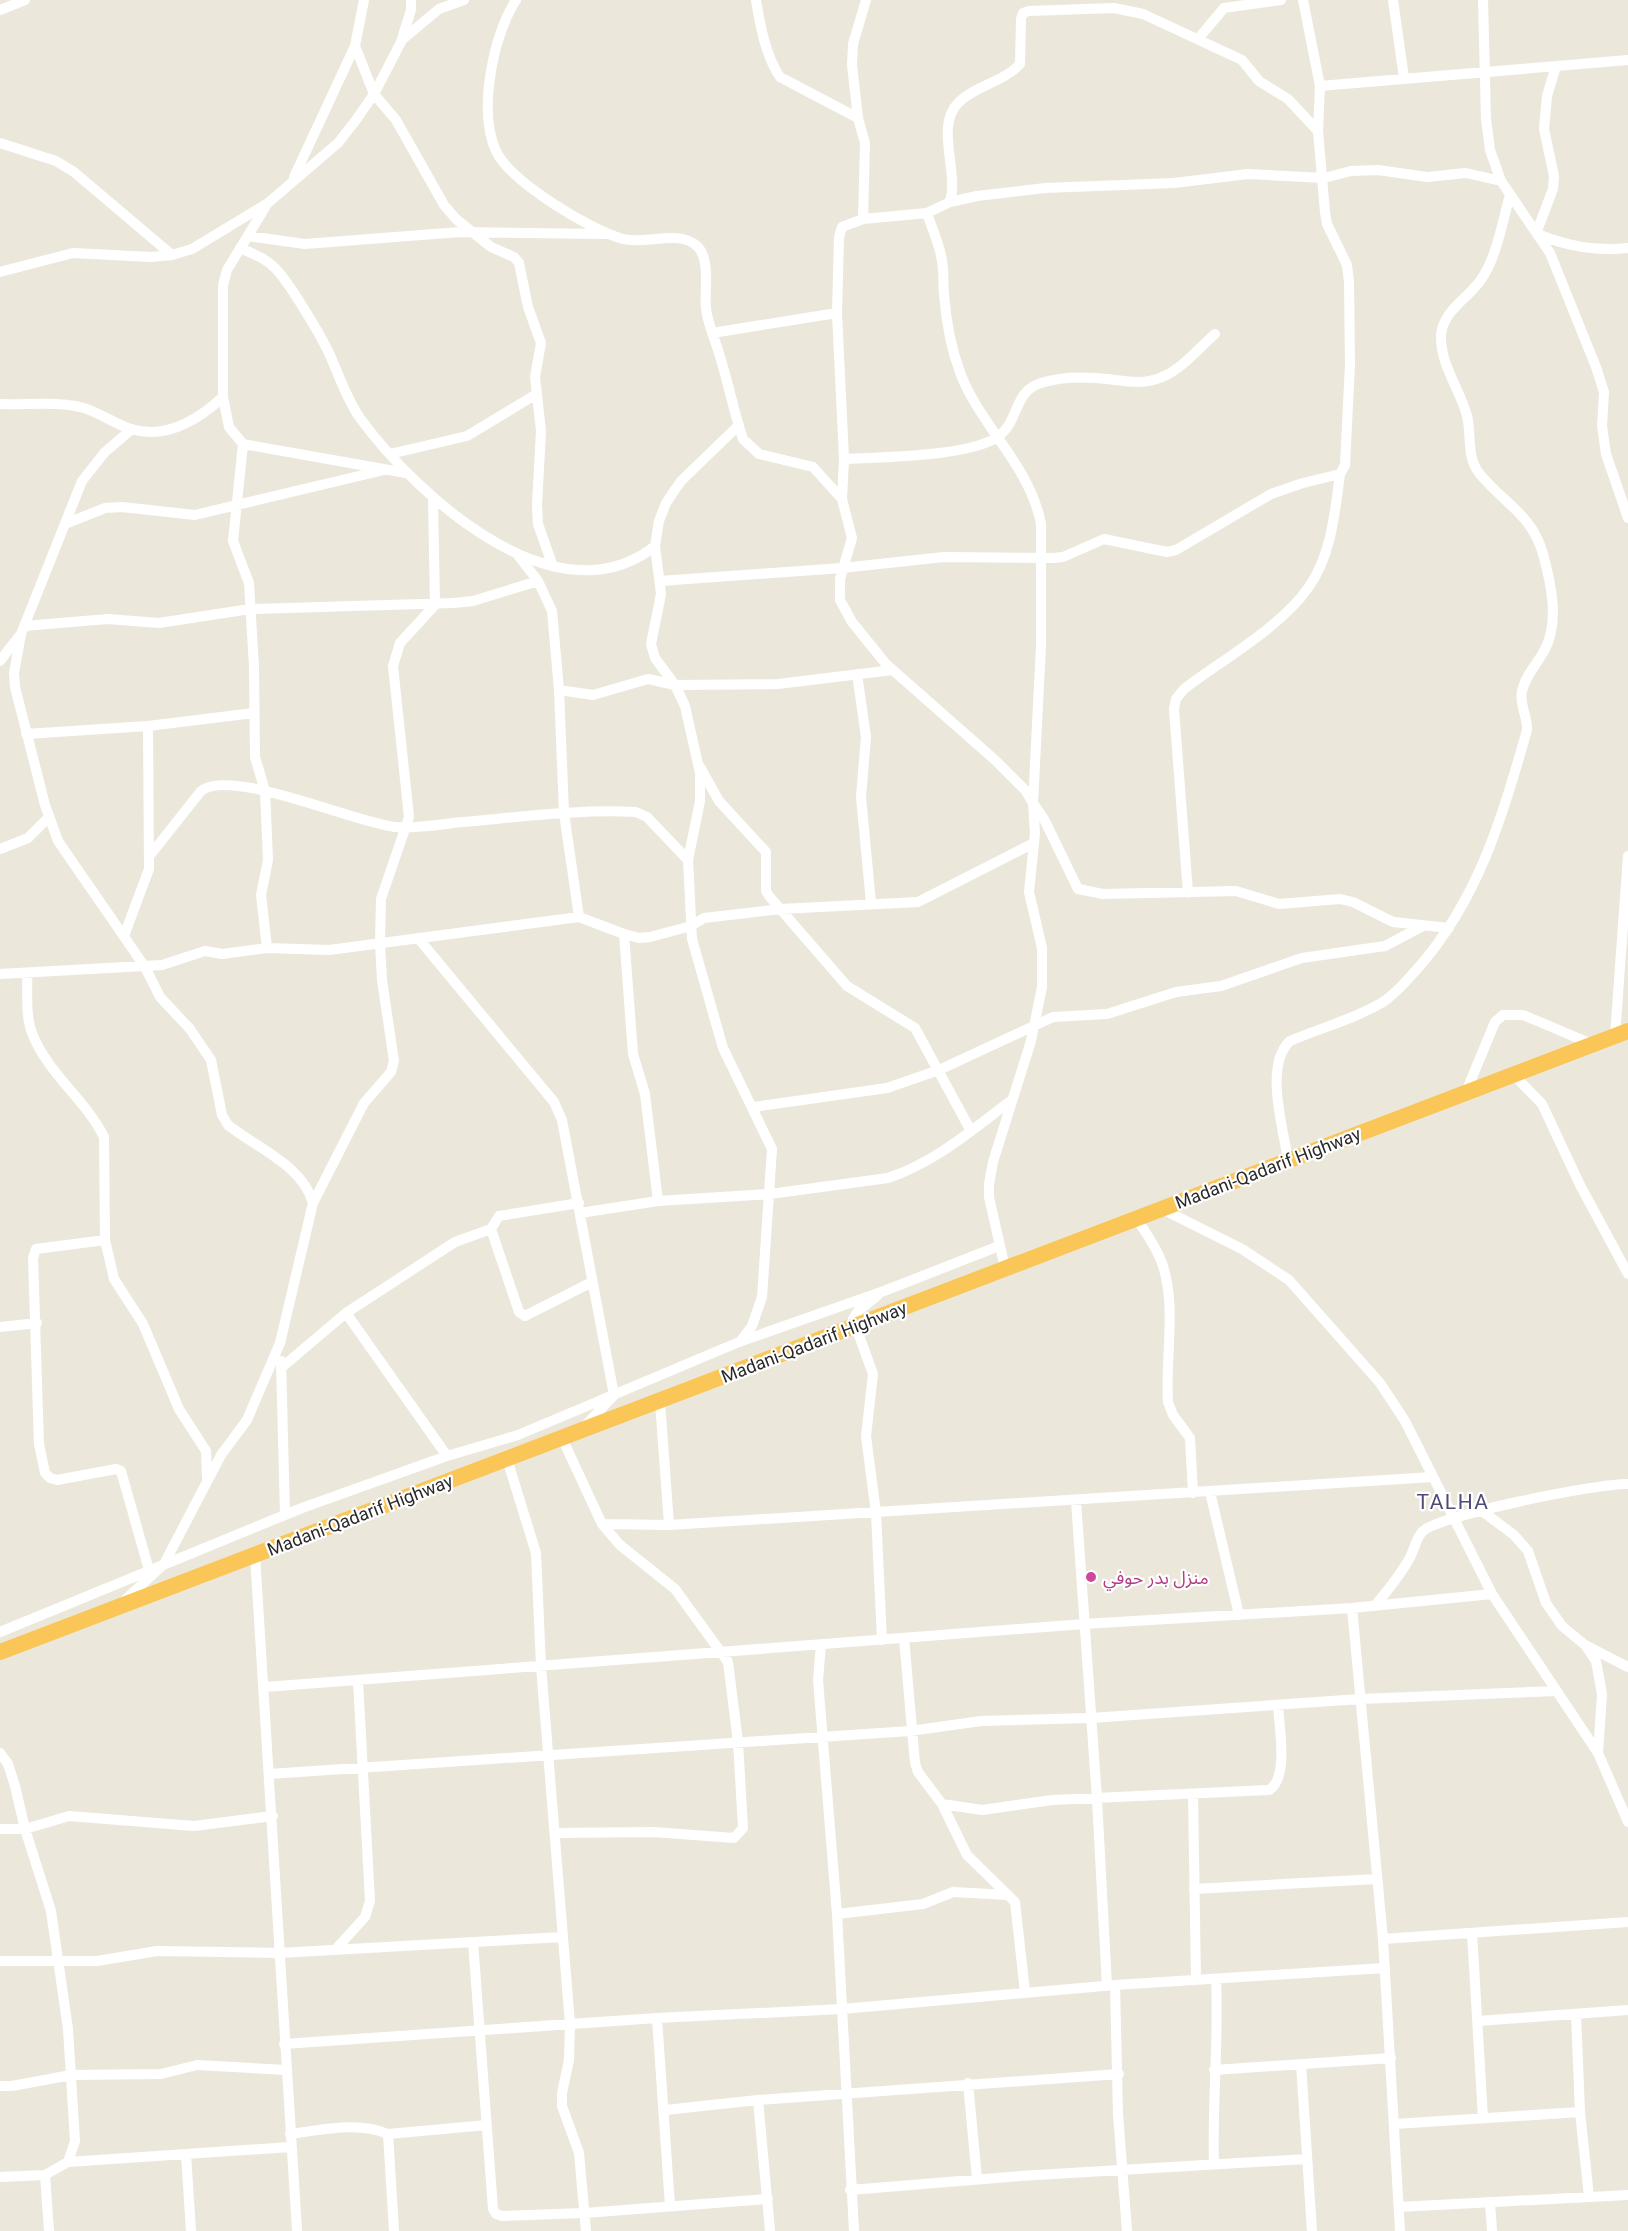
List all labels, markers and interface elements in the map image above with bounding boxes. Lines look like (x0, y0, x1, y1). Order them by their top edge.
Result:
street label: Madani-Qadarif Highway (1172, 1123, 1364, 1213)
street label: Madani-Qadarif Highway (718, 1297, 910, 1387)
street label: Madani-Qadarif Highway (264, 1470, 456, 1560)
district label: TALHA (1416, 1490, 1490, 1514)
place label: منزل بدر حوفي (1103, 1567, 1209, 1591)
marker: منزل بدر حوفي (1084, 1570, 1098, 1584)

